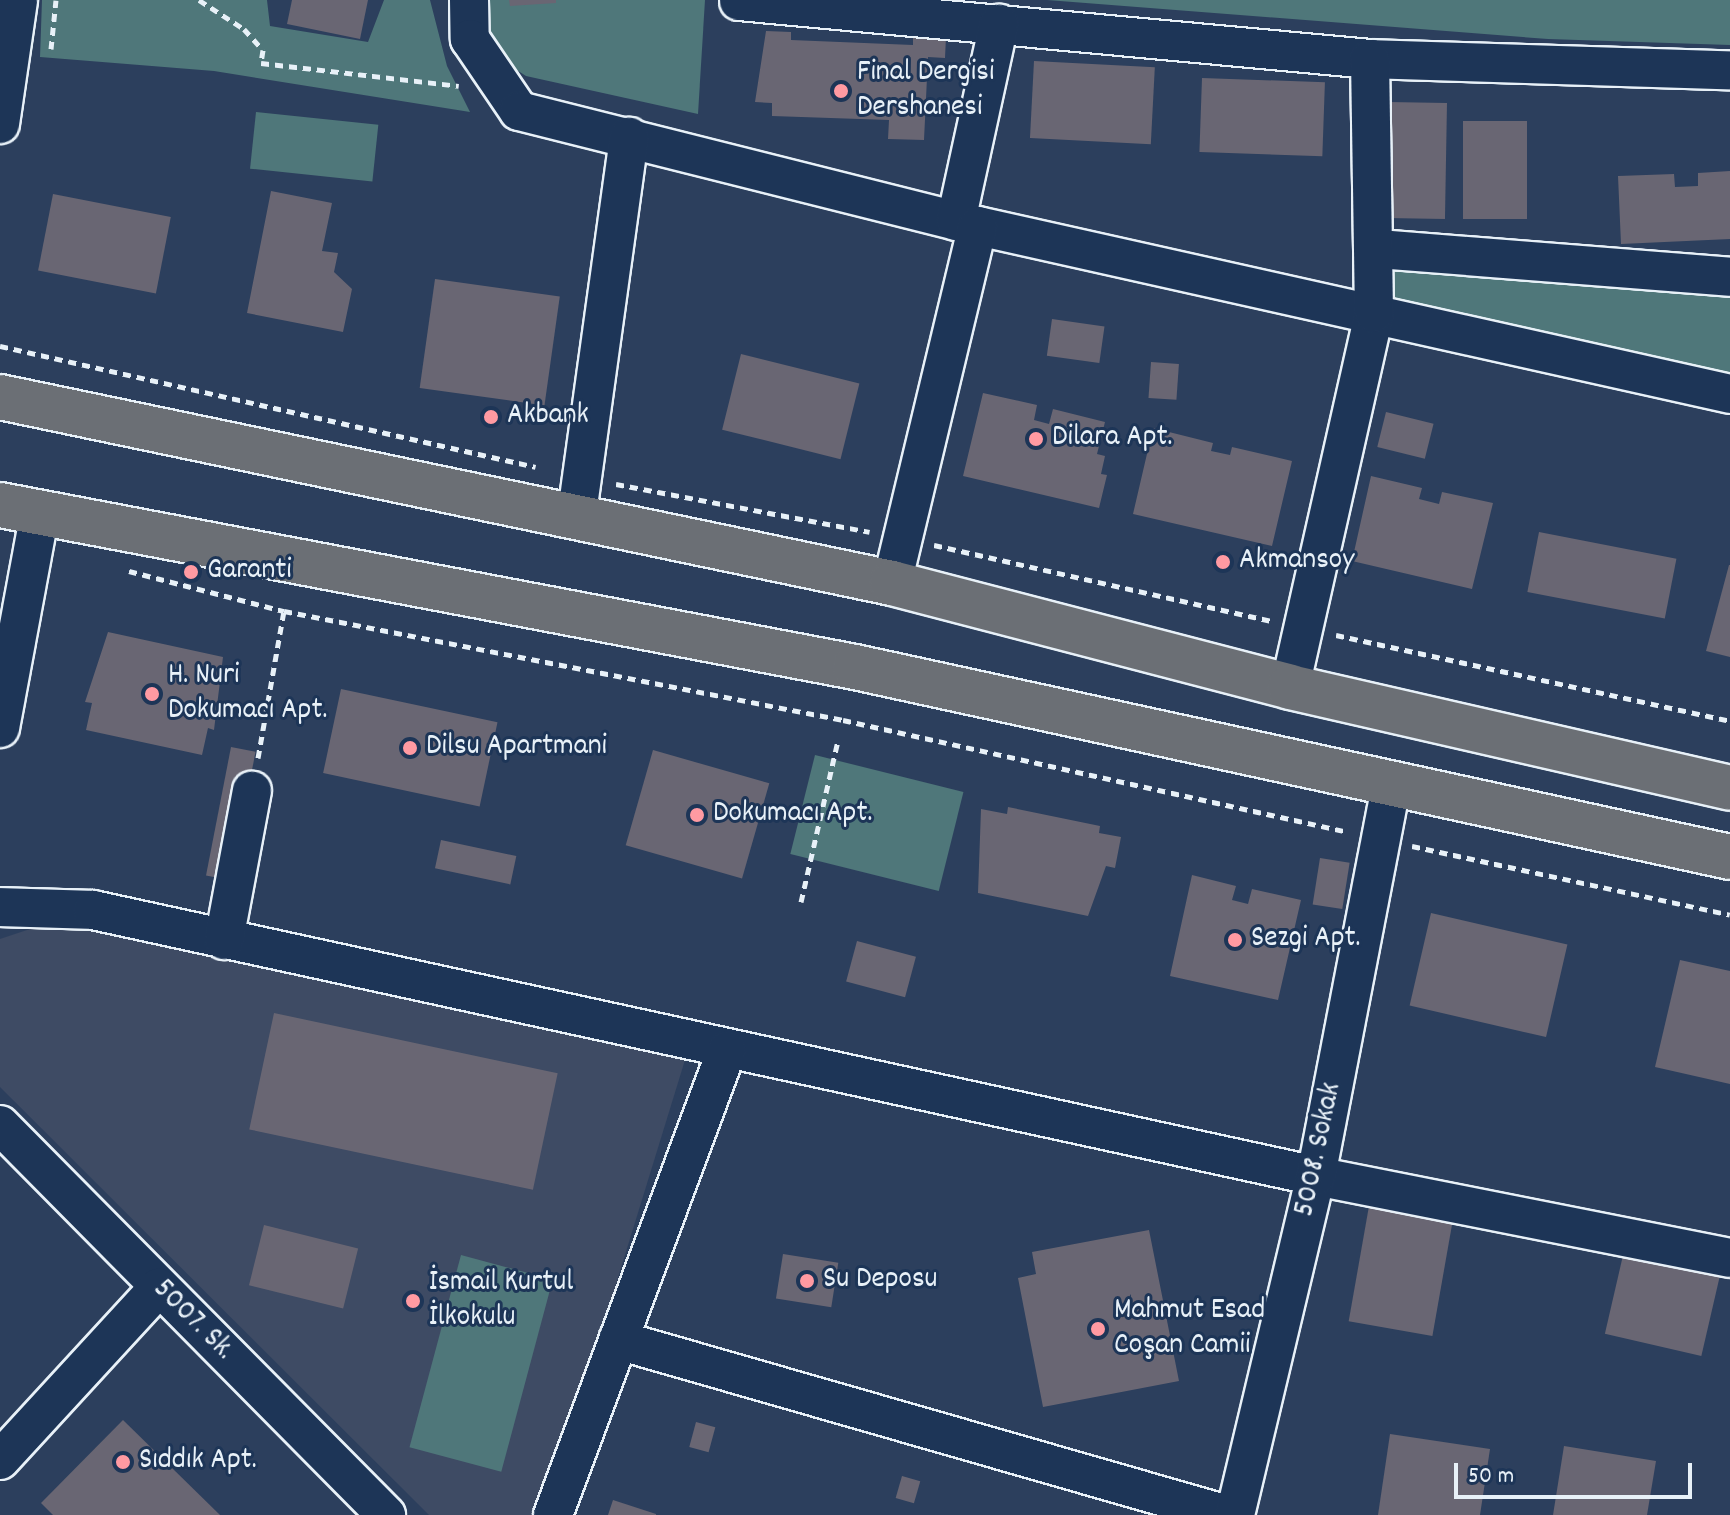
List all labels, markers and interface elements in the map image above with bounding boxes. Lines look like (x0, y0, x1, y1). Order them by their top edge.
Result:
place label: Final Dergisi Dershanesi (857, 56, 994, 126)
marker: Final Dergisi Dershanesi (832, 82, 850, 100)
place label: Akbank (507, 399, 589, 435)
marker: Akbank (482, 408, 500, 426)
place label: Dilara Apt. (1052, 421, 1173, 457)
marker: Dilara Apt. (1027, 430, 1045, 448)
place label: Akmansoy (1239, 544, 1354, 580)
marker: Akmansoy (1214, 553, 1232, 571)
place label: Garanti (207, 554, 292, 590)
marker: Garanti (182, 563, 200, 581)
place label: H. Nuri Dokumacı Apt. (168, 659, 327, 730)
marker: H. Nuri Dokumacı Apt. (143, 685, 161, 703)
place label: Dilsu Apartmani (426, 730, 607, 766)
marker: Dilsu Apartmani (401, 739, 419, 757)
place label: Dokumacı Apt. (713, 797, 872, 833)
marker: Dokumacı Apt. (688, 806, 706, 824)
place label: Sezgi Apt. (1251, 922, 1361, 958)
marker: Sezgi Apt. (1226, 931, 1244, 949)
street label: 5008. Sokak (1288, 1080, 1352, 1220)
place label: Su Deposu (823, 1263, 937, 1299)
place label: İsmail Kurtul İlkokulu (429, 1266, 573, 1336)
marker: Su Deposu (798, 1272, 816, 1290)
street label: 5007. Sk. (144, 1273, 240, 1369)
marker: İsmail Kurtul İlkokulu (404, 1292, 422, 1310)
place label: Mahmut Esad Coşan Camii (1114, 1294, 1265, 1364)
marker: Mahmut Esad Coşan Camii (1089, 1320, 1107, 1338)
place label: Sıddık Apt. (139, 1444, 257, 1480)
scale bar (1458, 1447, 1696, 1497)
marker: Sıddık Apt. (114, 1453, 132, 1471)
text: 50 m (1468, 1460, 1514, 1494)

